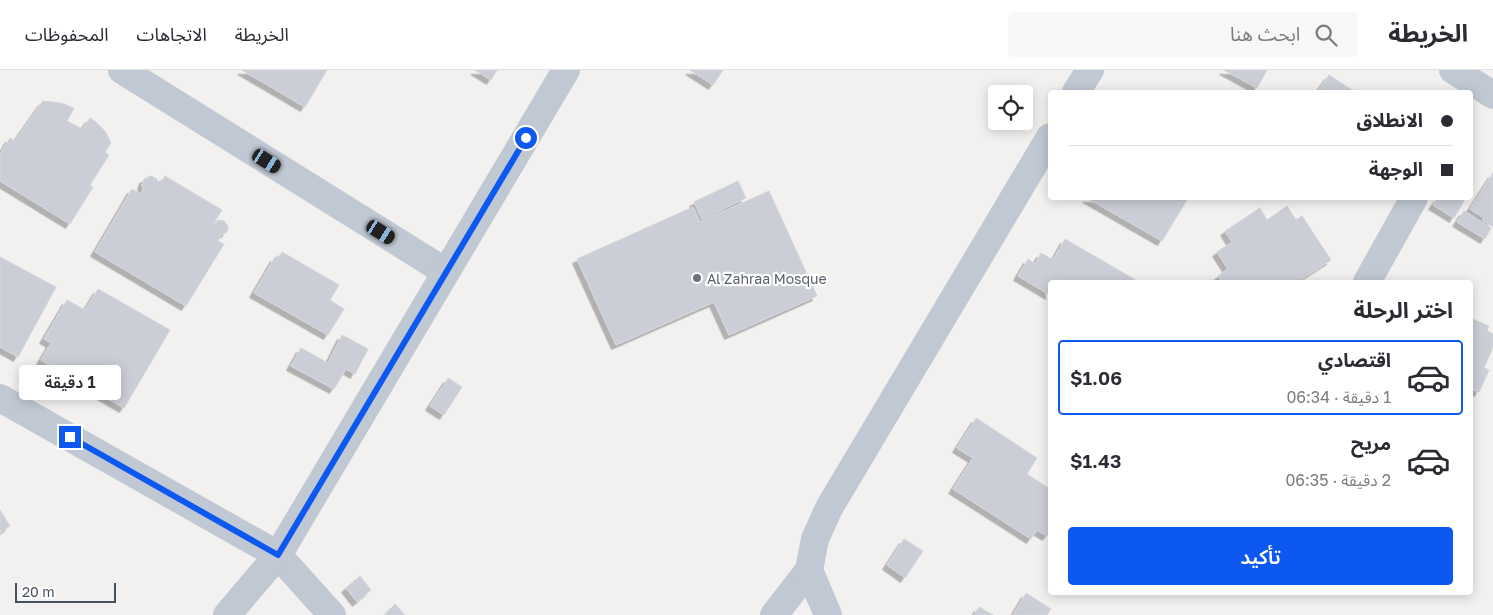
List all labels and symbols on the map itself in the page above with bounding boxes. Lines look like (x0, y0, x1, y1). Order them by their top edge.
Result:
route start (515, 127, 537, 149)
car (250, 147, 283, 175)
car (364, 218, 397, 246)
place label: Al Zahraa Mosque (707, 270, 827, 287)
marker: Al Zahraa Mosque (691, 272, 703, 284)
callout: 1 دقيقة (19, 364, 121, 400)
route end (59, 426, 81, 448)
scale bar (15, 580, 116, 603)

